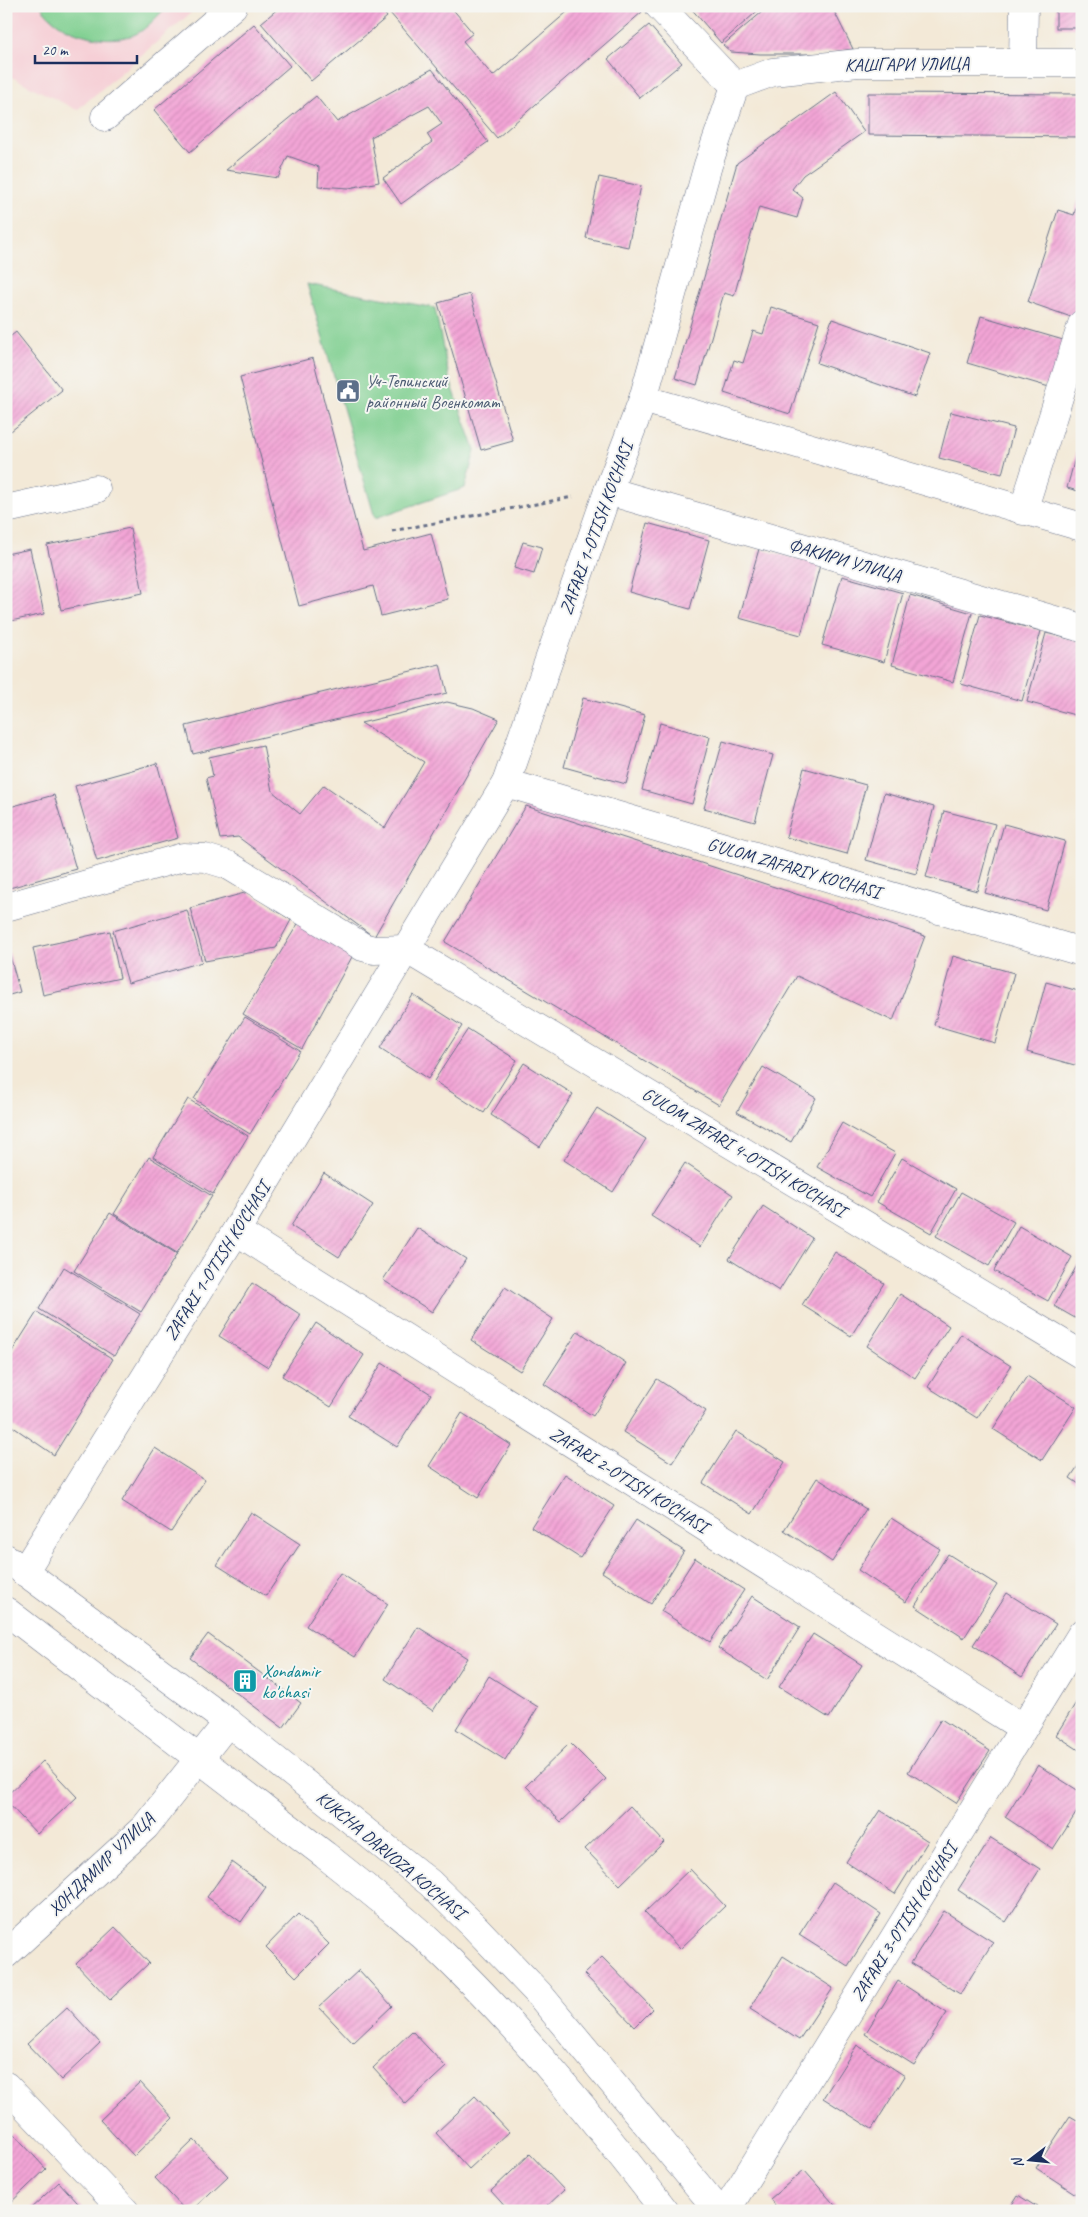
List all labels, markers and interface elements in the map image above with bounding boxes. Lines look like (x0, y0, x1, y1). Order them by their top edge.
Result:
scale bar (35, 32, 138, 64)
text: 20 m (42, 41, 69, 60)
street label: КАШГАРИ УЛИЦА (844, 52, 971, 76)
place label: Уч-Тепинский районный Военкомат (366, 370, 501, 413)
public building icon: Уч-Тепинский районный Военкомат (335, 378, 361, 404)
street label: ZAFARI 1-O'TISH KO'CHASI (554, 435, 639, 617)
street label: ФАКИРИ УЛИЦА (786, 533, 905, 587)
street label: G'ULOM ZAFARIY KO'CHASI (705, 833, 887, 904)
street label: G'ULOM ZAFARI 4-O'TISH KO'CHASI (638, 1082, 853, 1224)
street label: ZAFARI 1-O'TISH KO'CHASI (159, 1175, 277, 1344)
street label: ZAFARI 2-O'TISH KO'CHASI (546, 1422, 715, 1540)
place label: Xondamir ko'chasi (262, 1660, 322, 1703)
building icon: Xondamir ko'chasi (232, 1668, 258, 1694)
street label: KUKCHA DARVOZA KO'CHASI (312, 1786, 473, 1926)
street label: ХОНДАМИР УЛИЦА (43, 1807, 159, 1920)
street label: ZAFARI 3-O'TISH KO'CHASI (846, 1836, 964, 2005)
north arrow (1006, 2134, 1056, 2184)
text: N (1008, 2155, 1027, 2170)

